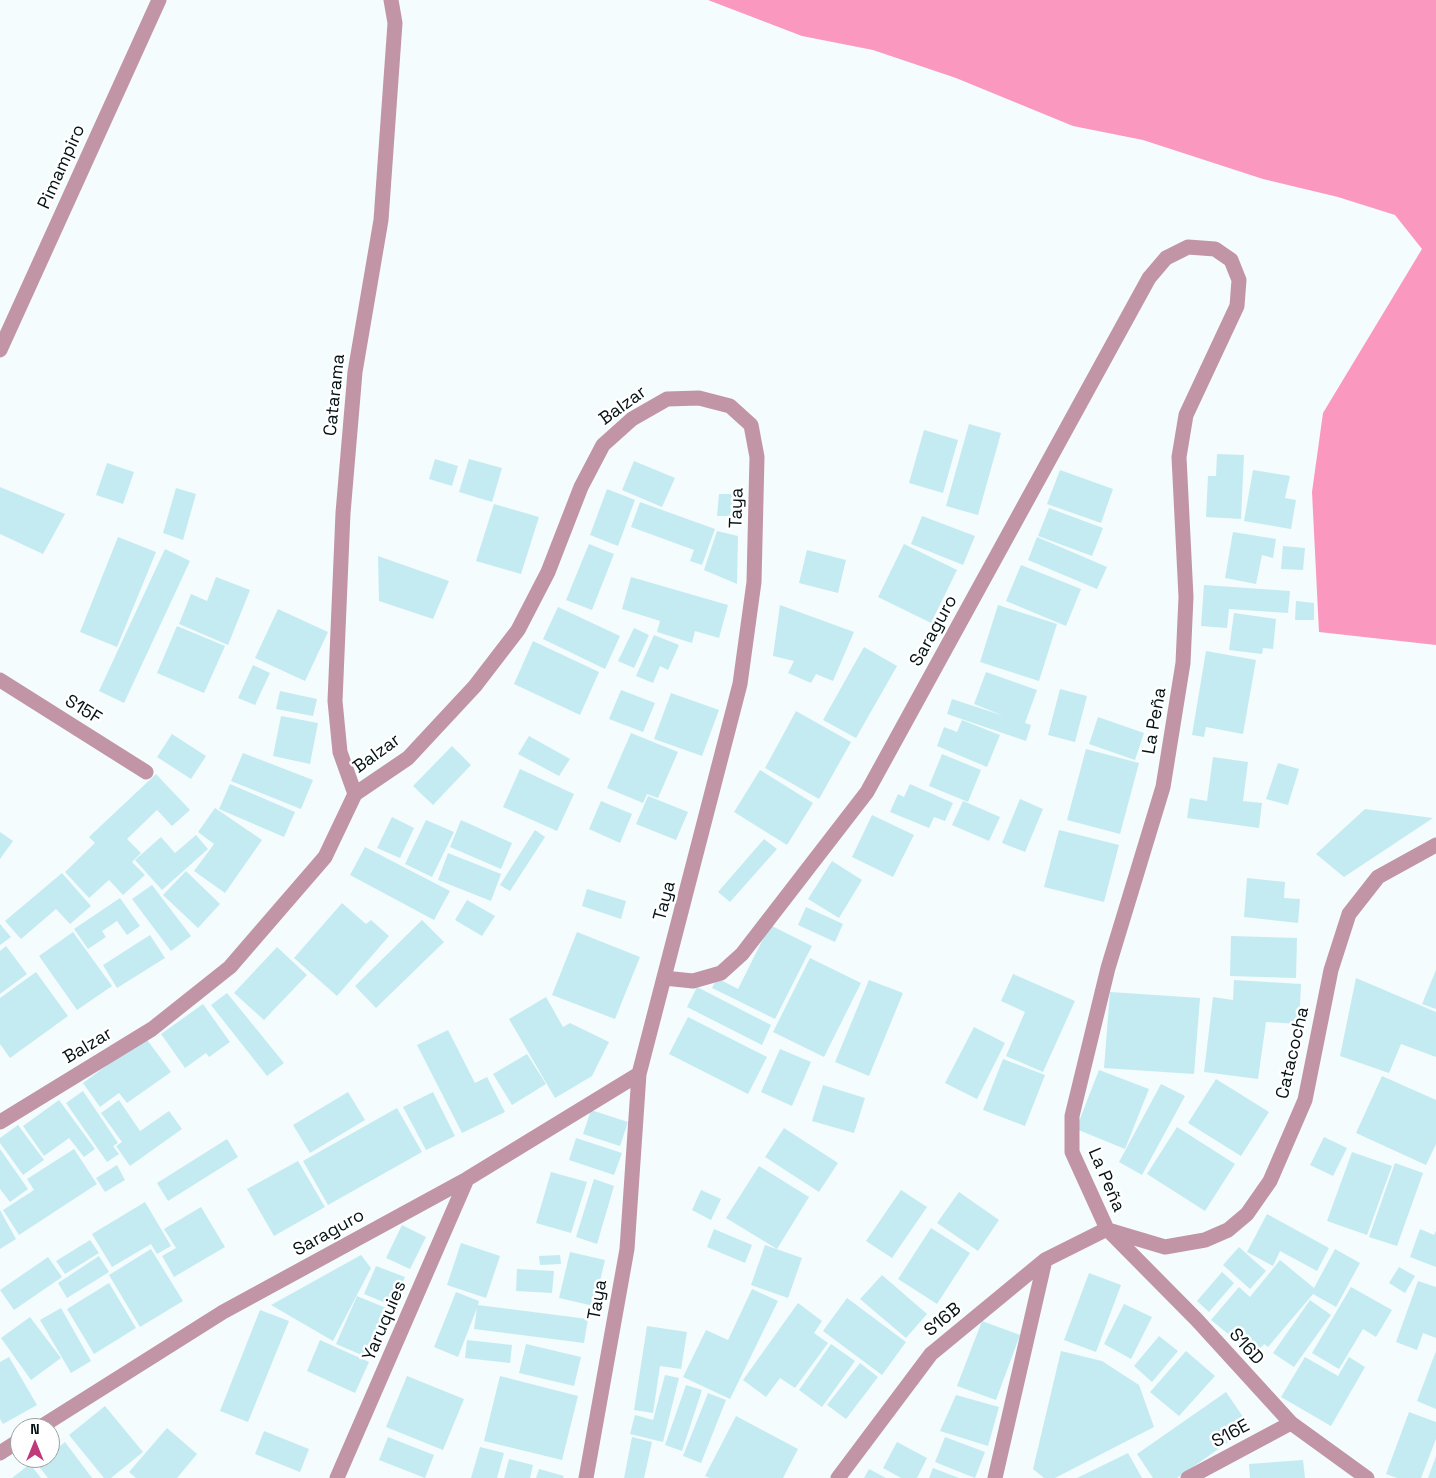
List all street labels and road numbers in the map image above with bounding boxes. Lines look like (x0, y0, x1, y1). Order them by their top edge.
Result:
street label: Pimampiro (34, 121, 90, 213)
street label: Catarama (320, 353, 350, 437)
street label: Balzar (595, 382, 651, 430)
street label: Taya (725, 487, 749, 529)
street label: Saraguro (906, 592, 962, 670)
street label: La Peña (1139, 686, 1171, 756)
street label: S15F (61, 690, 105, 730)
street label: Balzar (349, 730, 405, 778)
street label: Taya (649, 879, 681, 923)
street label: Catacocha (1272, 1005, 1314, 1101)
street label: Balzar (60, 1023, 116, 1069)
street label: La Peña (1083, 1145, 1129, 1215)
street label: Saraguro (290, 1205, 368, 1261)
street label: Yaruquies (358, 1278, 412, 1364)
street label: Taya (584, 1278, 612, 1322)
street label: S16B (920, 1298, 966, 1342)
street label: S16D (1224, 1324, 1268, 1370)
street label: S16E (1208, 1415, 1254, 1453)

